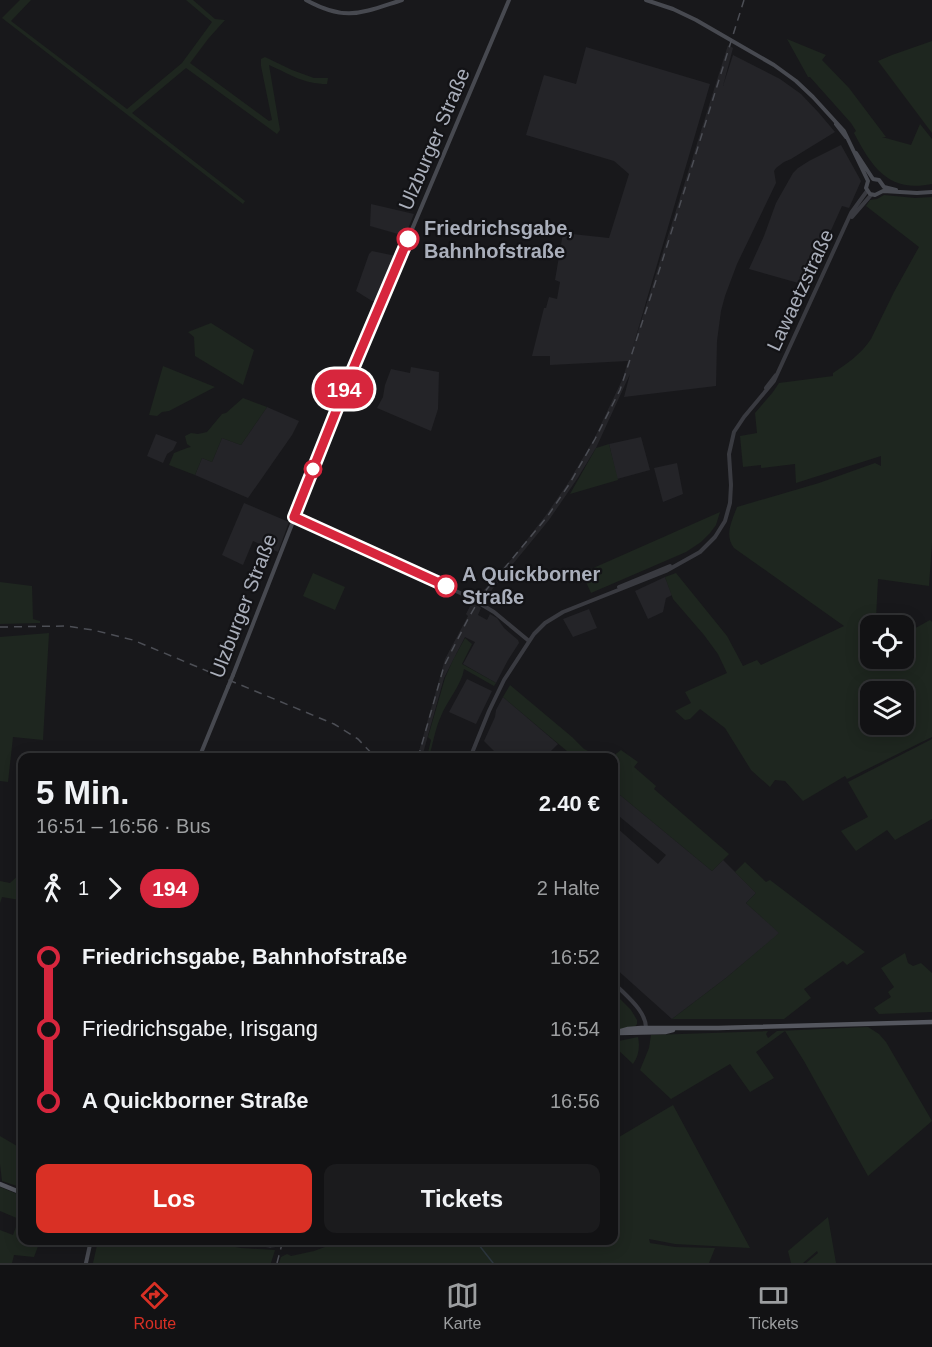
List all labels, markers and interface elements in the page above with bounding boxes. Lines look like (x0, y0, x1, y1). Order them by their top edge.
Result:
street label: Ulzburger Straße (394, 65, 474, 213)
place label: Friedrichsgabe, Bahnhofstraße (424, 217, 573, 262)
street label: Lawaetzstraße (762, 226, 838, 354)
marker: Friedrichsgabe, Bahnhofstraße (397, 228, 419, 250)
line badge: 194 (310, 370, 379, 408)
text: 194 (326, 378, 362, 401)
unlabelled marker (304, 460, 322, 478)
street label: Ulzburger Straße (205, 531, 281, 681)
place label: A Quickborner Straße (462, 563, 600, 608)
marker: A Quickborner Straße (435, 575, 457, 597)
map controls (860, 615, 914, 735)
button: locate (860, 615, 914, 669)
button: layers (860, 681, 914, 735)
text: 5 Min. (36, 774, 130, 811)
text: 2.40 € (539, 791, 600, 816)
text: 16:51 – 16:56 · Bus (36, 815, 211, 837)
icon: walk (36, 872, 69, 905)
icon: forward (98, 872, 131, 905)
text: 1 (78, 877, 89, 899)
text: 194 (152, 877, 187, 900)
text: 2 Halte (537, 877, 600, 899)
text: Friedrichsgabe, Bahnhofstraße (82, 944, 407, 969)
text: 16:52 (550, 946, 600, 968)
text: Friedrichsgabe, Irisgang (82, 1016, 318, 1041)
text: 16:54 (550, 1018, 600, 1040)
text: A Quickborner Straße (82, 1088, 309, 1113)
text: 16:56 (550, 1090, 600, 1112)
button: Los (36, 1164, 312, 1233)
button: Tickets (324, 1164, 600, 1233)
tab: Route (133, 1279, 176, 1333)
tab: Karte (443, 1279, 481, 1333)
tab: Tickets (748, 1279, 798, 1333)

